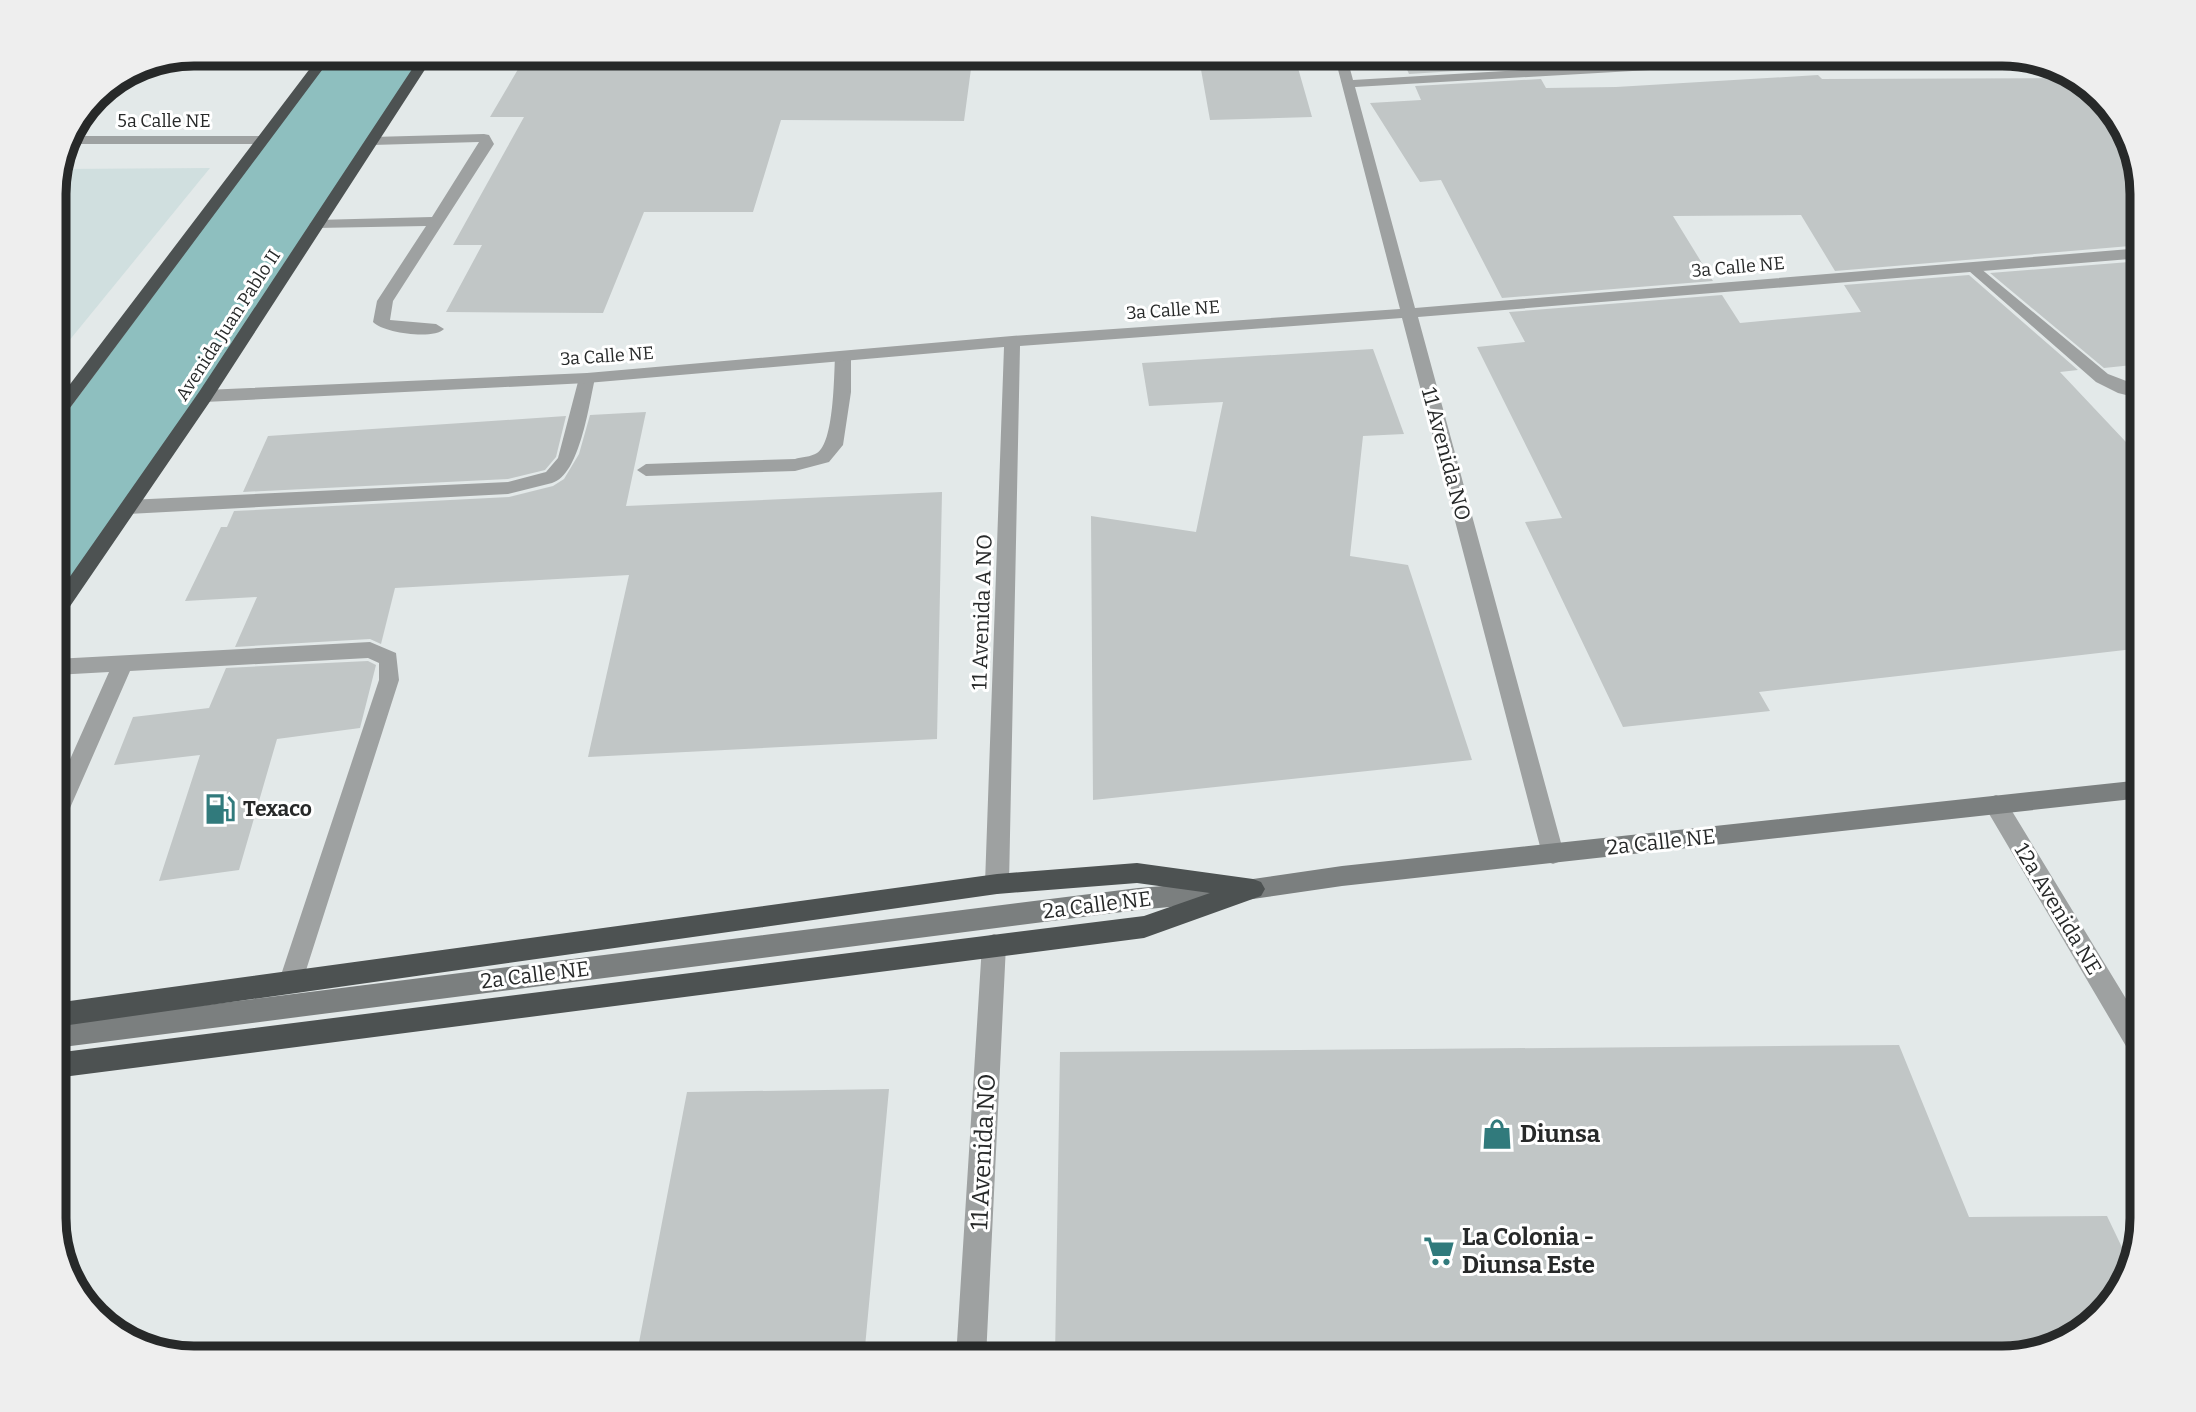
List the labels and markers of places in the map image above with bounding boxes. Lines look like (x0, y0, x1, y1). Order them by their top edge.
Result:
fuel station icon: Texaco (203, 792, 237, 826)
place label: Texaco (243, 796, 312, 822)
shop icon: Diunsa (1480, 1117, 1514, 1151)
place label: Diunsa (1520, 1120, 1601, 1148)
place label: La Colonia - Diunsa Este (1462, 1223, 1595, 1279)
supermarket icon: La Colonia - Diunsa Este (1422, 1234, 1456, 1268)

